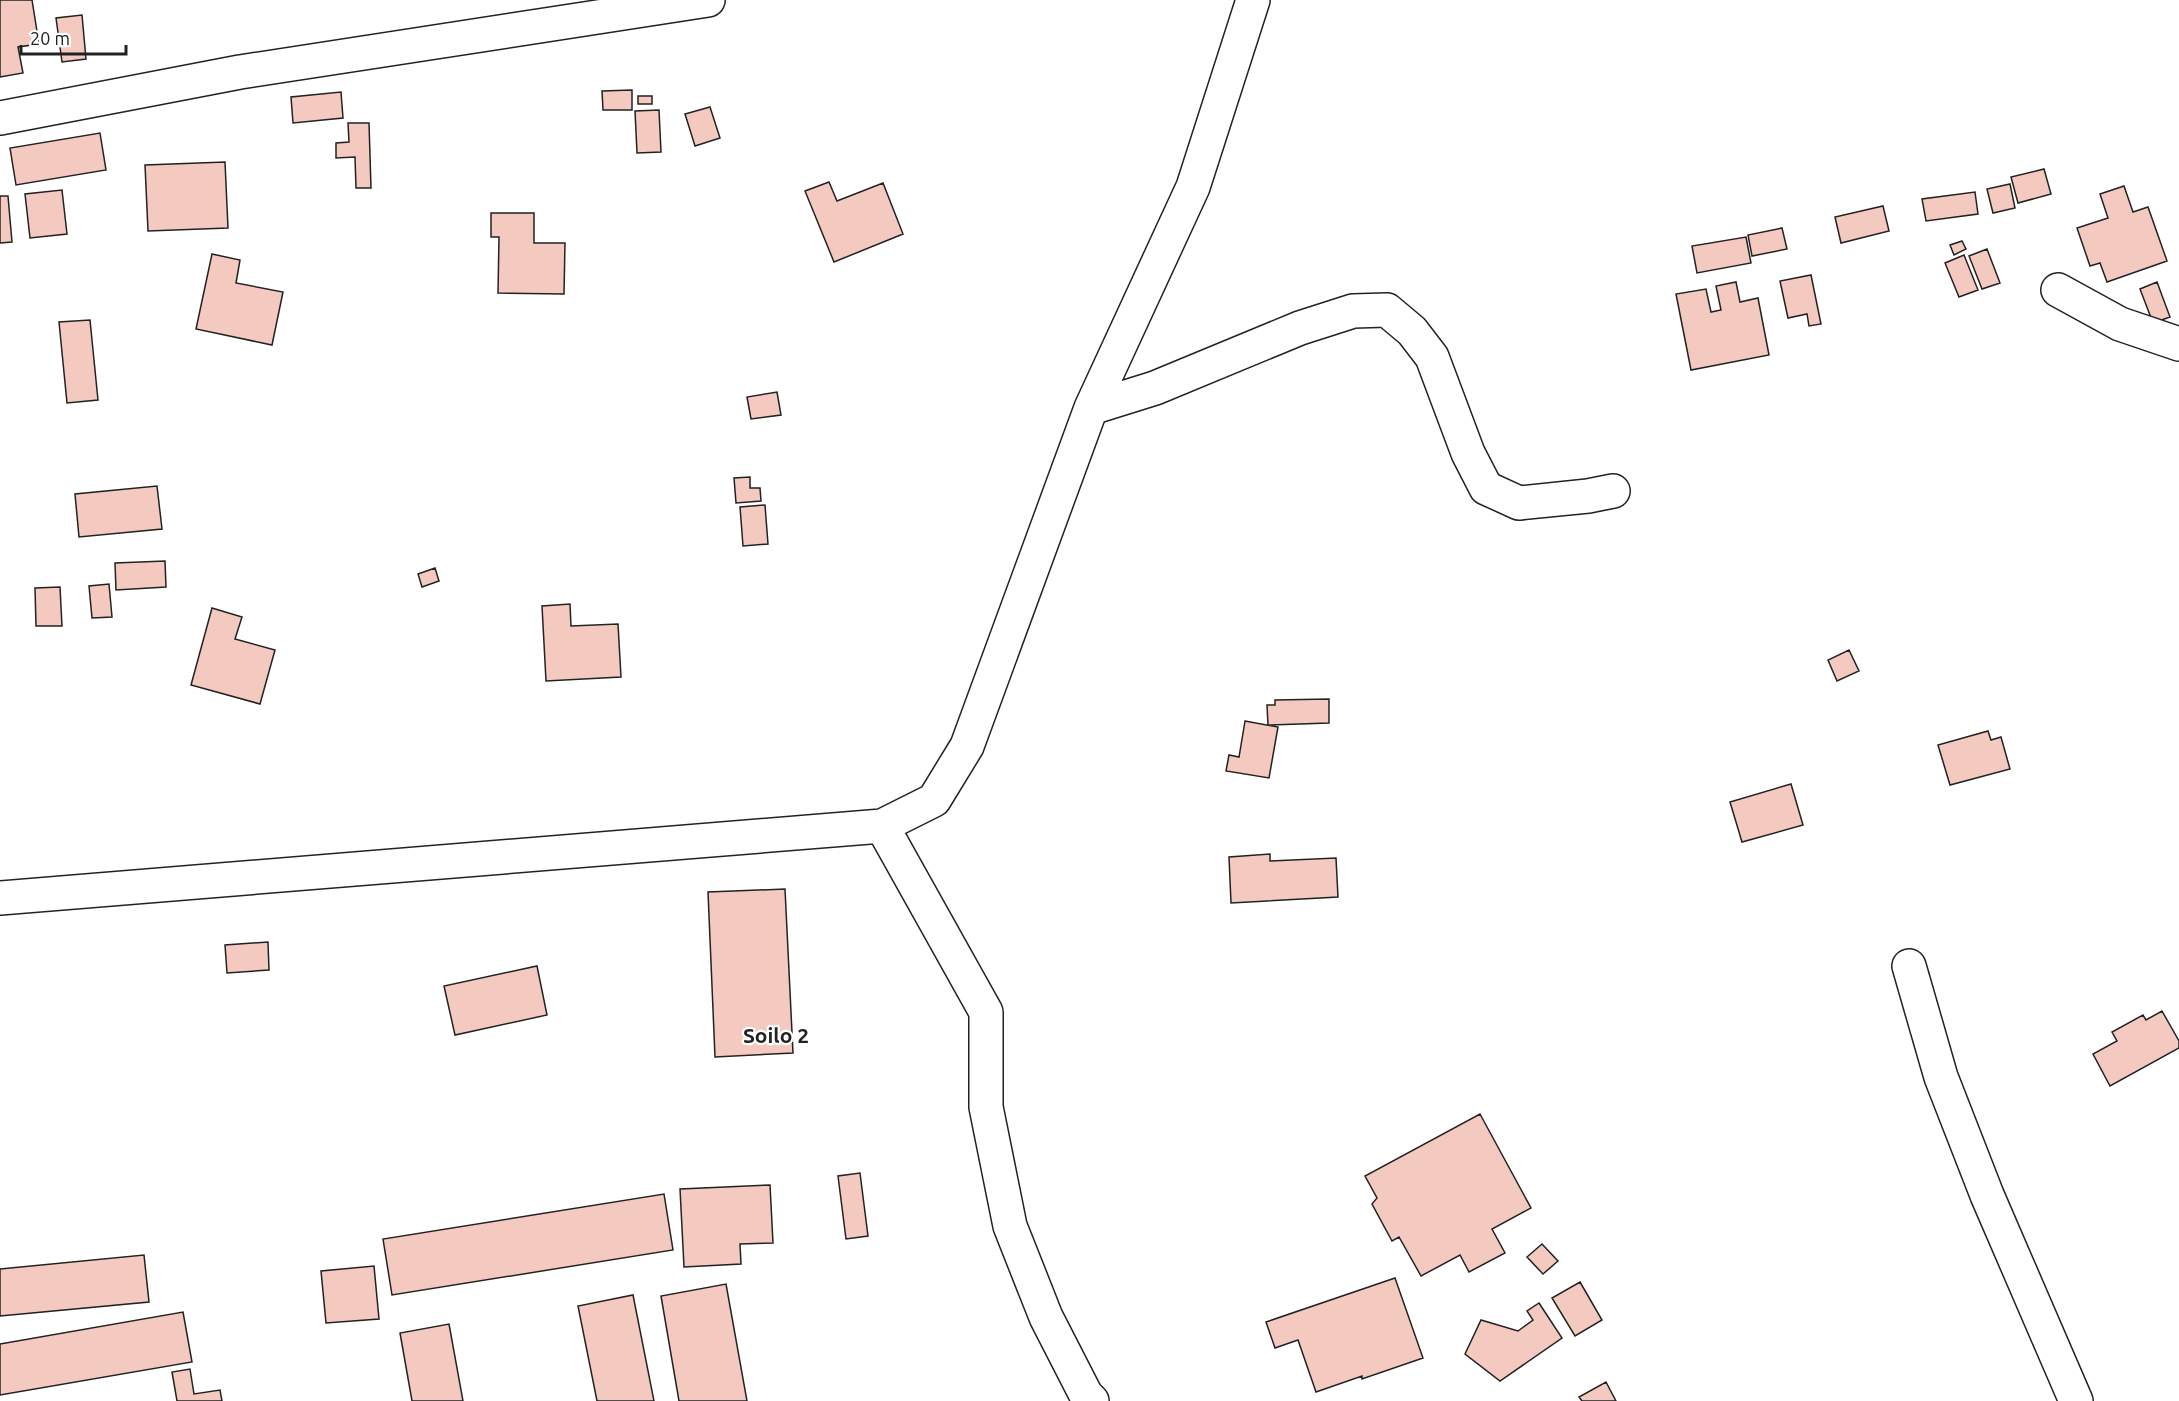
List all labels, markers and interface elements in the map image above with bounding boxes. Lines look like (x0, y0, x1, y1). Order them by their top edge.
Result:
scale bar (21, 18, 126, 56)
text: 20 m (30, 28, 70, 48)
district label: Soilo 2 (743, 1023, 809, 1047)

